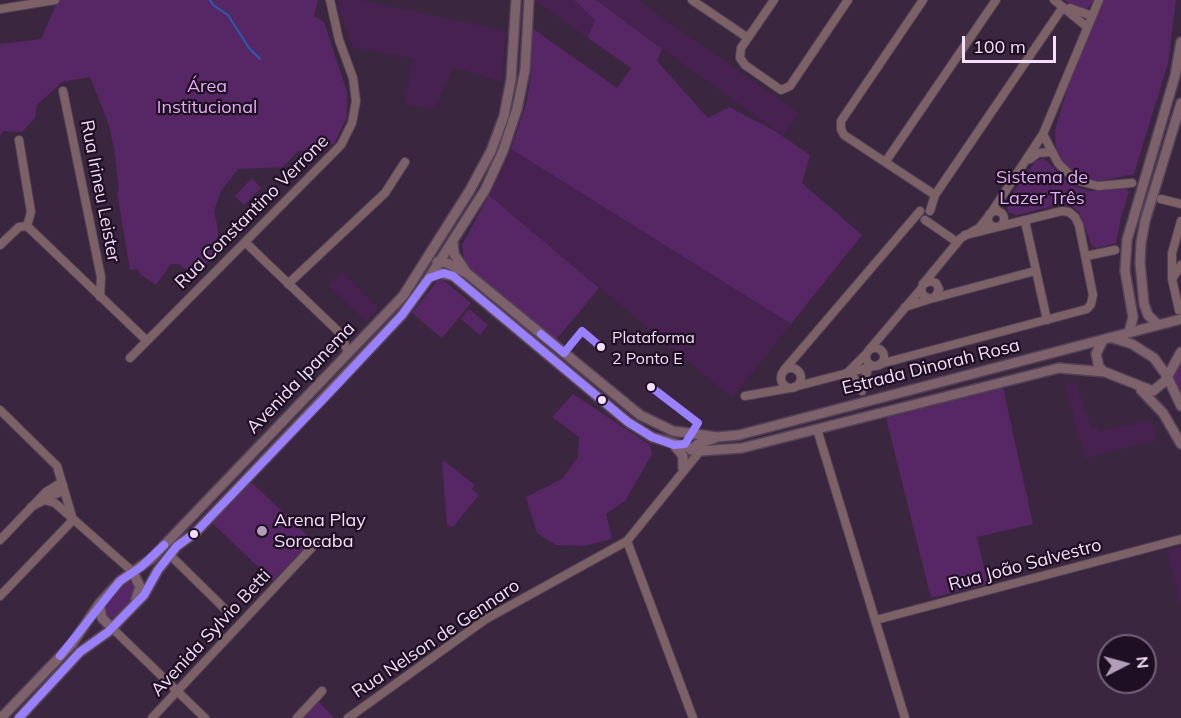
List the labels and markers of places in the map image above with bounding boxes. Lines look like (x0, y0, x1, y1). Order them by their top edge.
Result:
place label: Plataforma 2 Ponto E (612, 328, 695, 366)
marker: Plataforma 2 Ponto E (595, 341, 607, 353)
unlabelled marker (645, 381, 657, 393)
unlabelled marker (596, 394, 608, 406)
place label: Arena Play Sorocaba (274, 510, 366, 552)
marker: Arena Play Sorocaba (255, 524, 269, 538)
unlabelled marker (188, 528, 200, 540)

